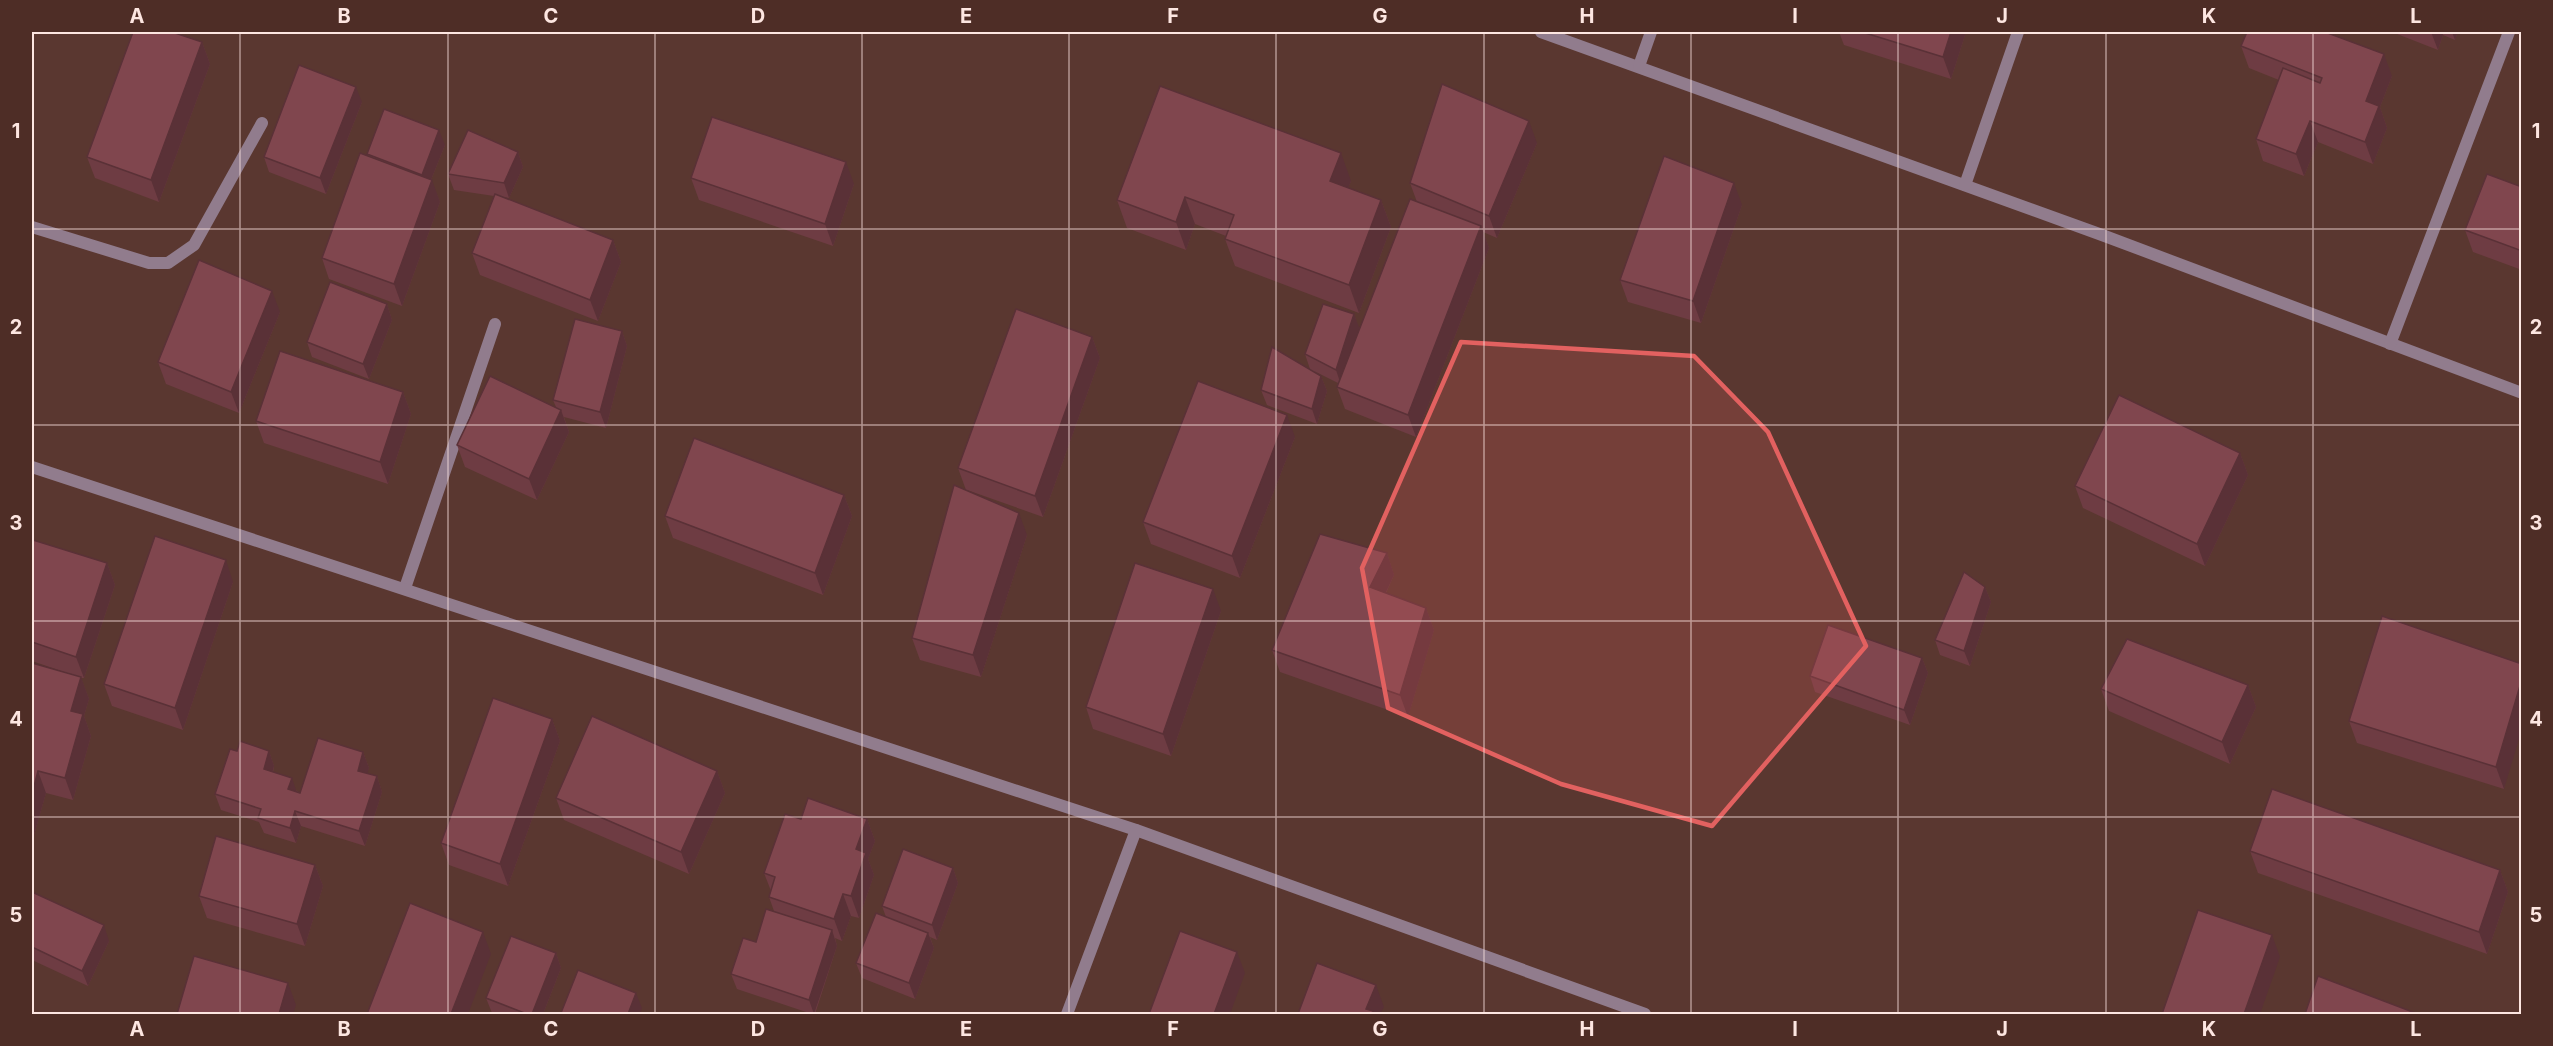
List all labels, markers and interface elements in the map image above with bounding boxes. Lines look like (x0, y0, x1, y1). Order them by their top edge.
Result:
text: A (130, 4, 145, 28)
text: B (337, 4, 351, 28)
text: C (544, 4, 558, 28)
text: D (751, 4, 765, 28)
text: E (960, 4, 972, 28)
text: F (1167, 4, 1179, 28)
text: G (1372, 4, 1388, 28)
text: H (1580, 4, 1594, 28)
text: I (1792, 4, 1798, 28)
text: J (1996, 4, 2008, 28)
text: K (2202, 4, 2216, 28)
text: L (2410, 4, 2422, 28)
text: 1 (12, 119, 20, 143)
text: 1 (2532, 119, 2540, 143)
text: 2 (10, 315, 22, 339)
text: 2 (2530, 315, 2542, 339)
text: 3 (10, 511, 22, 535)
text: 3 (2530, 511, 2542, 535)
text: 4 (9, 707, 23, 731)
text: 4 (2529, 707, 2543, 731)
text: 5 (10, 903, 22, 927)
text: 5 (2530, 903, 2542, 927)
text: A (130, 1017, 145, 1041)
text: B (337, 1017, 351, 1041)
text: C (544, 1017, 558, 1041)
text: D (751, 1017, 765, 1041)
text: E (960, 1017, 972, 1041)
text: F (1167, 1017, 1179, 1041)
text: G (1372, 1017, 1388, 1041)
text: H (1580, 1017, 1594, 1041)
text: I (1792, 1017, 1798, 1041)
text: J (1996, 1017, 2008, 1041)
text: K (2202, 1017, 2216, 1041)
text: L (2410, 1017, 2422, 1041)

